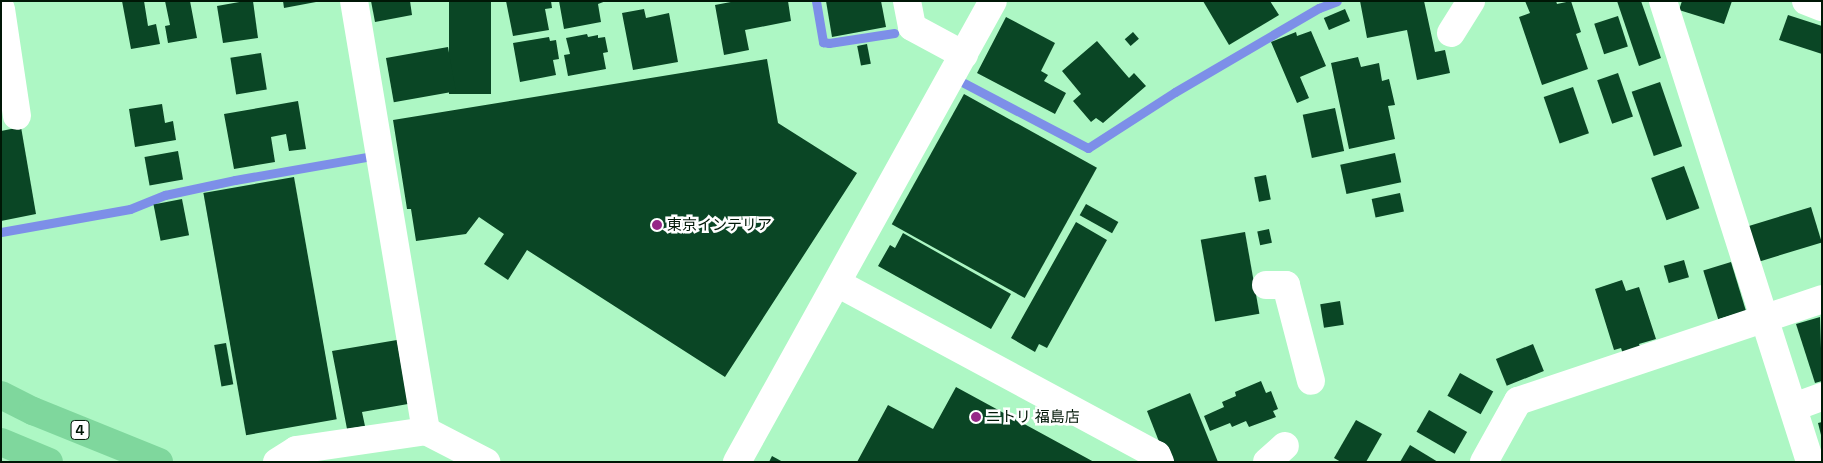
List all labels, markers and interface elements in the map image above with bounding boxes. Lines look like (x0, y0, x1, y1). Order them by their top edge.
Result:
place label: 東京インテリア (667, 216, 772, 234)
marker: 東京インテリア (651, 219, 663, 231)
place label: ニトリ 福島店 (986, 408, 1080, 426)
marker: ニトリ 福島店 (970, 411, 982, 423)
road number: 4 (70, 418, 90, 442)

